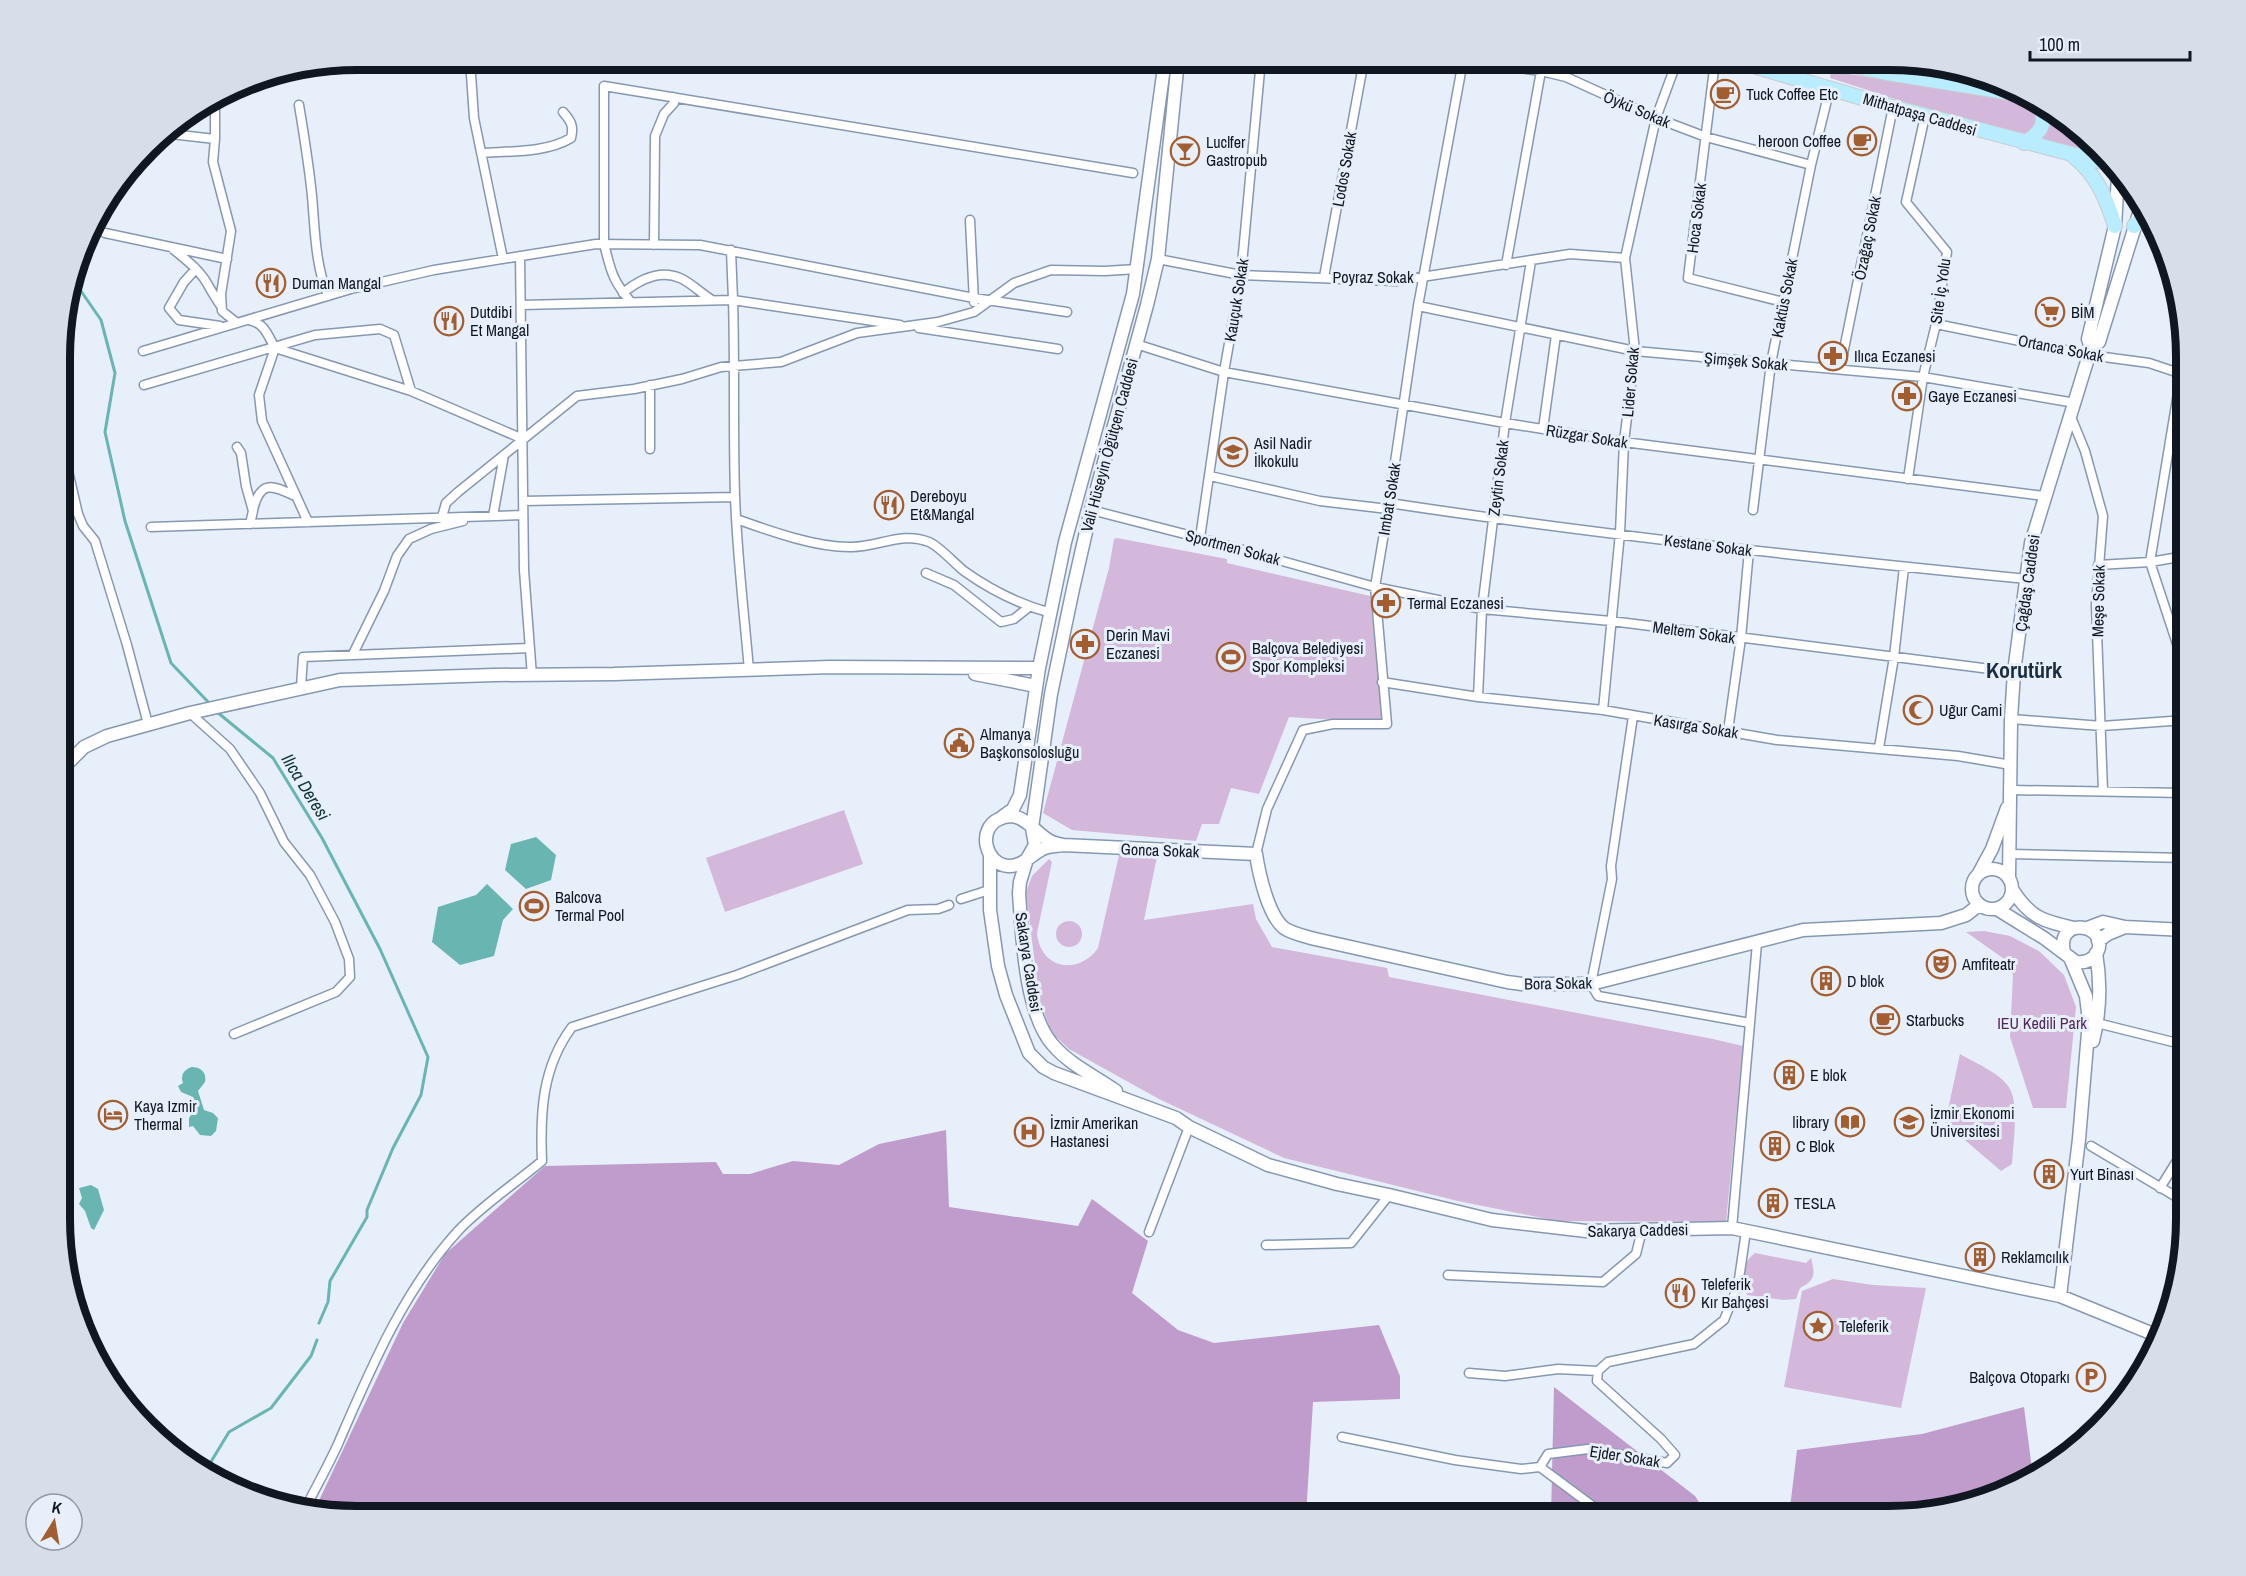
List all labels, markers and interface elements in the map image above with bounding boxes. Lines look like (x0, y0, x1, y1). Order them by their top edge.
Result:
scale bar (2030, 24, 2190, 62)
text: 100 m (2039, 32, 2080, 57)
cafe icon: Tuck Coffee Etc (1709, 78, 1741, 110)
place label: Tuck Coffee Etc (1746, 83, 1838, 105)
street label: Öykü Sokak (1600, 85, 1674, 133)
street label: Mithatpaşa Caddesi (1861, 87, 1979, 141)
cafe icon: heroon Coffee (1846, 125, 1878, 157)
street label: Lodos Sokak (1327, 129, 1361, 208)
place label: heroon Coffee (1758, 130, 1841, 152)
place label: Luclfer Gastropub (1206, 131, 1267, 171)
bar icon: Luclfer Gastropub (1169, 135, 1201, 167)
street label: Hoca Sokak (1681, 181, 1711, 254)
street label: Özağaç Sokak (1848, 194, 1886, 282)
street label: Kauçuk Sokak (1219, 256, 1253, 343)
street label: Kaktüs Sokak (1766, 256, 1803, 339)
street label: Site İç Yolu (1925, 257, 1955, 325)
street label: Poyraz Sokak (1333, 266, 1414, 288)
restaurant icon: Duman Mangal (255, 267, 287, 299)
place label: Duman Mangal (292, 272, 381, 294)
supermarket icon: BİM (2034, 296, 2066, 328)
place label: Dutdibi Et Mangal (470, 301, 529, 341)
place label: BİM (2071, 301, 2094, 323)
restaurant icon: Dutdibi Et Mangal (433, 305, 465, 337)
street label: Ortanca Sokak (2016, 329, 2106, 367)
pharmacy icon: Ilıca Eczanesi (1817, 340, 1849, 372)
place label: Ilıca Eczanesi (1854, 345, 1936, 367)
street label: Lider Sokak (1616, 346, 1644, 418)
street label: Şimşek Sokak (1703, 346, 1789, 376)
street label: Vali Hüseyin Öğütçen Caddesi (1075, 356, 1143, 534)
pharmacy icon: Gaye Eczanesi (1891, 380, 1923, 412)
place label: Gaye Eczanesi (1928, 385, 2017, 407)
street label: Rüzgar Sokak (1545, 419, 1630, 453)
place label: Asil Nadir İlkokulu (1253, 432, 1312, 472)
school or university icon: Asil Nadir İlkokulu (1217, 436, 1249, 468)
street label: Zeytin Sokak (1482, 438, 1514, 517)
street label: Imbat Sokak (1372, 461, 1406, 537)
place label: Dereboyu Et&Mangal (910, 485, 974, 525)
restaurant icon: Dereboyu Et&Mangal (873, 489, 905, 521)
street label: Sportmen Sokak (1183, 524, 1283, 570)
street label: Kestane Sokak (1663, 529, 1754, 561)
street label: Çağdaş Caddesi (2009, 533, 2045, 633)
street label: Meşe Sokak (2086, 564, 2110, 637)
pharmacy icon: Termal Eczanesi (1370, 587, 1402, 619)
place label: Termal Eczanesi (1407, 592, 1504, 614)
street label: Meltem Sokak (1651, 615, 1737, 649)
place label: Derin Mavi Eczanesi (1106, 624, 1170, 664)
pharmacy icon: Derin Mavi Eczanesi (1069, 628, 1101, 660)
place label: Balçova Belediyesi Spor Kompleksi (1252, 637, 1364, 677)
sports icon: Balçova Belediyesi Spor Kompleksi (1215, 641, 1247, 673)
district label: Korutürk (1986, 655, 2063, 685)
mosque icon: Uğur Cami (1902, 694, 1934, 726)
place label: Uğur Cami (1939, 699, 2002, 721)
street label: Kasırga Sokak (1652, 708, 1740, 744)
place label: Almanya Başkonsolosluğu (979, 723, 1079, 763)
public building icon: Almanya Başkonsolosluğu (943, 727, 975, 759)
water label: Ilıca Deresi (276, 749, 336, 825)
street label: Gonca Sokak (1120, 838, 1200, 862)
place label: Balcova Termal Pool (555, 886, 624, 926)
sports icon: Balcova Termal Pool (518, 890, 550, 922)
street label: Sakarya Caddesi (1010, 911, 1048, 1013)
theatre icon: Amfiteatr (1925, 948, 1957, 980)
place label: Amfiteatr (1961, 953, 2016, 975)
building icon: D blok (1810, 965, 1842, 997)
place label: D blok (1847, 970, 1885, 992)
street label: Bora Sokak (1524, 971, 1593, 995)
cafe icon: Starbucks (1869, 1004, 1901, 1036)
place label: Starbucks (1906, 1009, 1964, 1031)
park label: IEU Kedili Park (1997, 1012, 2087, 1034)
building icon: E blok (1773, 1059, 1805, 1091)
place label: E blok (1810, 1064, 1847, 1086)
place label: Kaya Izmir Thermal (134, 1095, 197, 1135)
hotel icon: Kaya Izmir Thermal (97, 1099, 129, 1131)
place label: İzmir Ekonomi Üniversitesi (1930, 1102, 2015, 1142)
library icon: library (1834, 1106, 1866, 1138)
school or university icon: İzmir Ekonomi Üniversitesi (1893, 1106, 1925, 1138)
place label: library (1793, 1111, 1829, 1133)
place label: İzmir Amerikan Hastanesi (1050, 1112, 1138, 1152)
hospital icon: İzmir Amerikan Hastanesi (1013, 1116, 1045, 1148)
building icon: C Blok (1759, 1130, 1791, 1162)
place label: C Blok (1796, 1135, 1835, 1157)
building icon: Yurt Binası (2033, 1158, 2065, 1190)
place label: Yurt Binası (2070, 1163, 2134, 1185)
building icon: TESLA (1757, 1187, 1789, 1219)
place label: TESLA (1794, 1192, 1836, 1214)
street label: Sakarya Caddesi (1587, 1218, 1689, 1242)
building icon: Reklamcılık (1964, 1241, 1996, 1273)
place label: Reklamcılık (2001, 1246, 2069, 1268)
place label: Teleferik Kır Bahçesi (1701, 1273, 1769, 1313)
restaurant icon: Teleferik Kır Bahçesi (1664, 1277, 1696, 1309)
place icon: Teleferik (1802, 1310, 1834, 1342)
place label: Teleferik (1839, 1315, 1889, 1337)
parking icon: Balçova Otoparkı (2075, 1361, 2107, 1393)
place label: Balçova Otoparkı (1969, 1366, 2070, 1388)
street label: Ejder Sokak (1588, 1440, 1662, 1472)
north arrow (24, 1492, 84, 1552)
text: K (50, 1496, 64, 1519)

